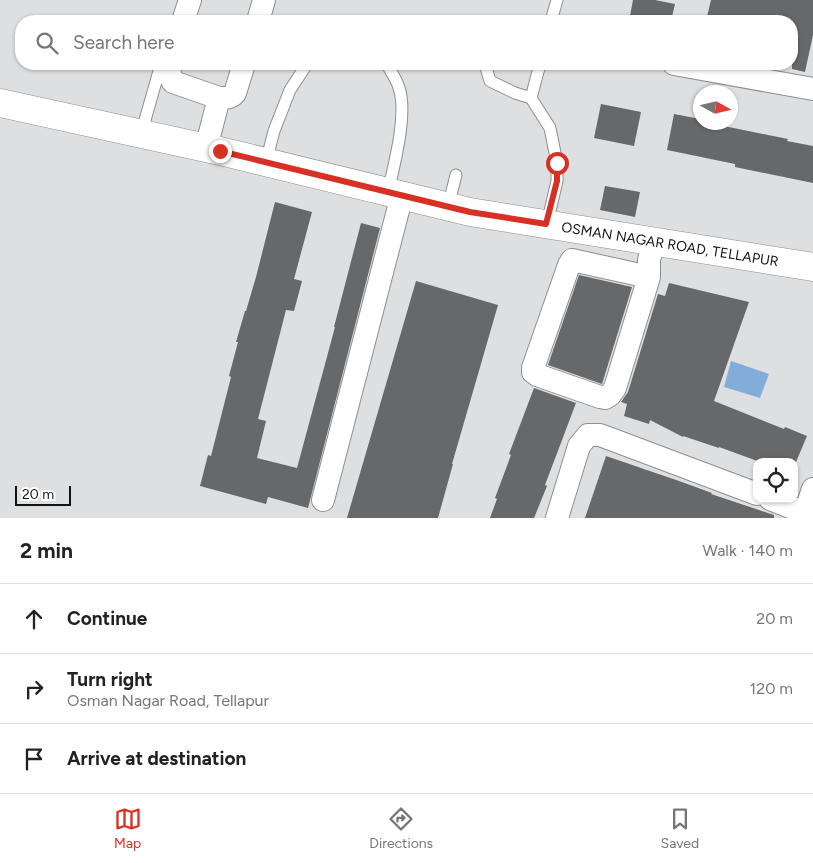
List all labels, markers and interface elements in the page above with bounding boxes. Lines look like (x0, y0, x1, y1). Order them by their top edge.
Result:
search box (15, 15, 798, 70)
icon: search (33, 29, 61, 57)
text: Search here (73, 31, 175, 54)
north arrow (693, 85, 738, 130)
route end (209, 140, 232, 163)
route start (546, 152, 569, 175)
street label: OSMAN NAGAR ROAD, TELLAPUR (560, 219, 780, 270)
map controls (753, 458, 798, 503)
button: locate (753, 458, 798, 503)
scale bar (15, 483, 71, 506)
text: 20 m (22, 486, 54, 503)
text: 2 min (20, 538, 73, 563)
text: Walk · 140 m (703, 541, 793, 560)
icon: ahead (20, 605, 48, 633)
text: Continue (67, 607, 147, 630)
text: 20 m (756, 609, 793, 628)
text: Turn right (67, 668, 153, 691)
icon: right (20, 675, 48, 703)
text: 120 m (750, 679, 793, 698)
text: Osman Nagar Road, Tellapur (67, 691, 269, 710)
icon: arrive (20, 745, 48, 773)
text: Arrive at destination (67, 747, 246, 770)
tab: Map (114, 805, 142, 852)
tab: Directions (369, 805, 433, 852)
tab: Saved (661, 805, 699, 852)

